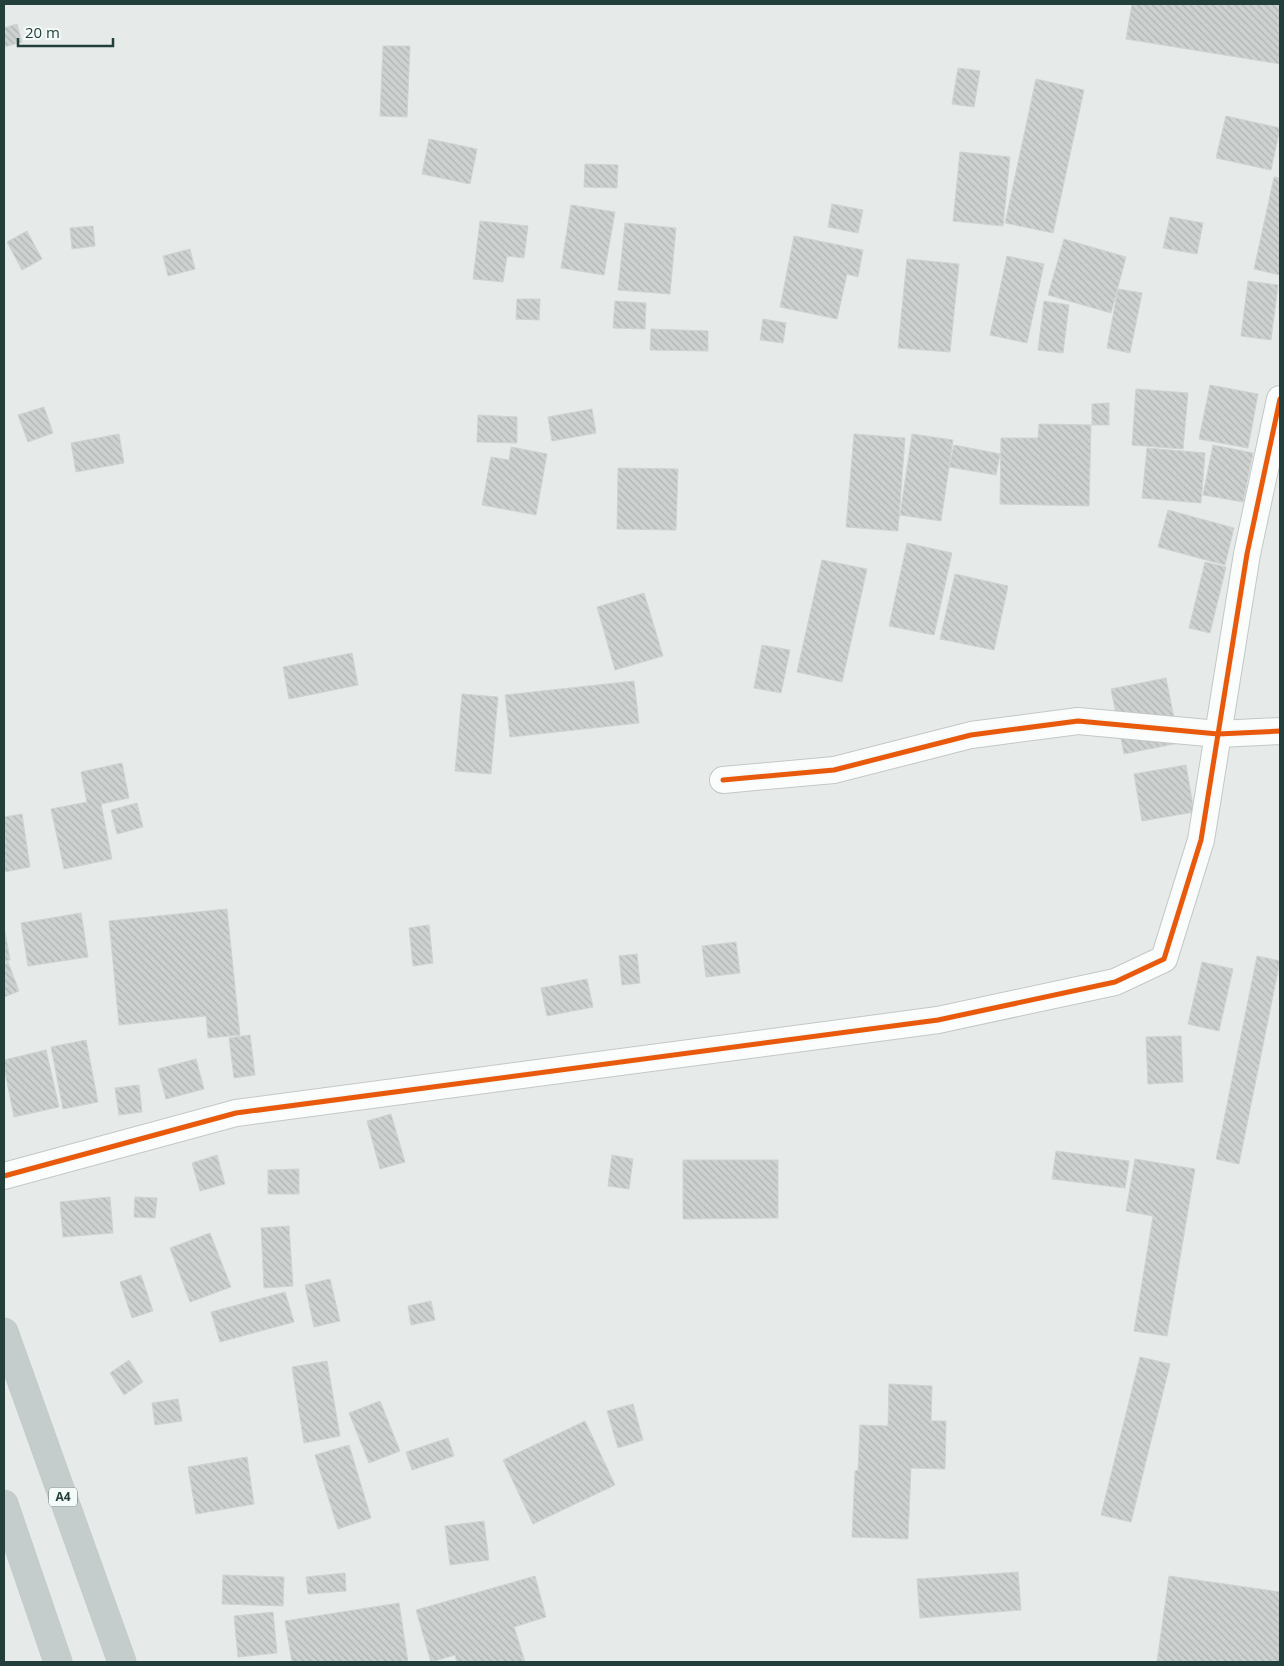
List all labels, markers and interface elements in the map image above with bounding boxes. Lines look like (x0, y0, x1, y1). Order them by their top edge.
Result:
scale bar (18, 15, 112, 47)
text: 20 m (25, 22, 60, 42)
road number: A4 (49, 1488, 77, 1506)

